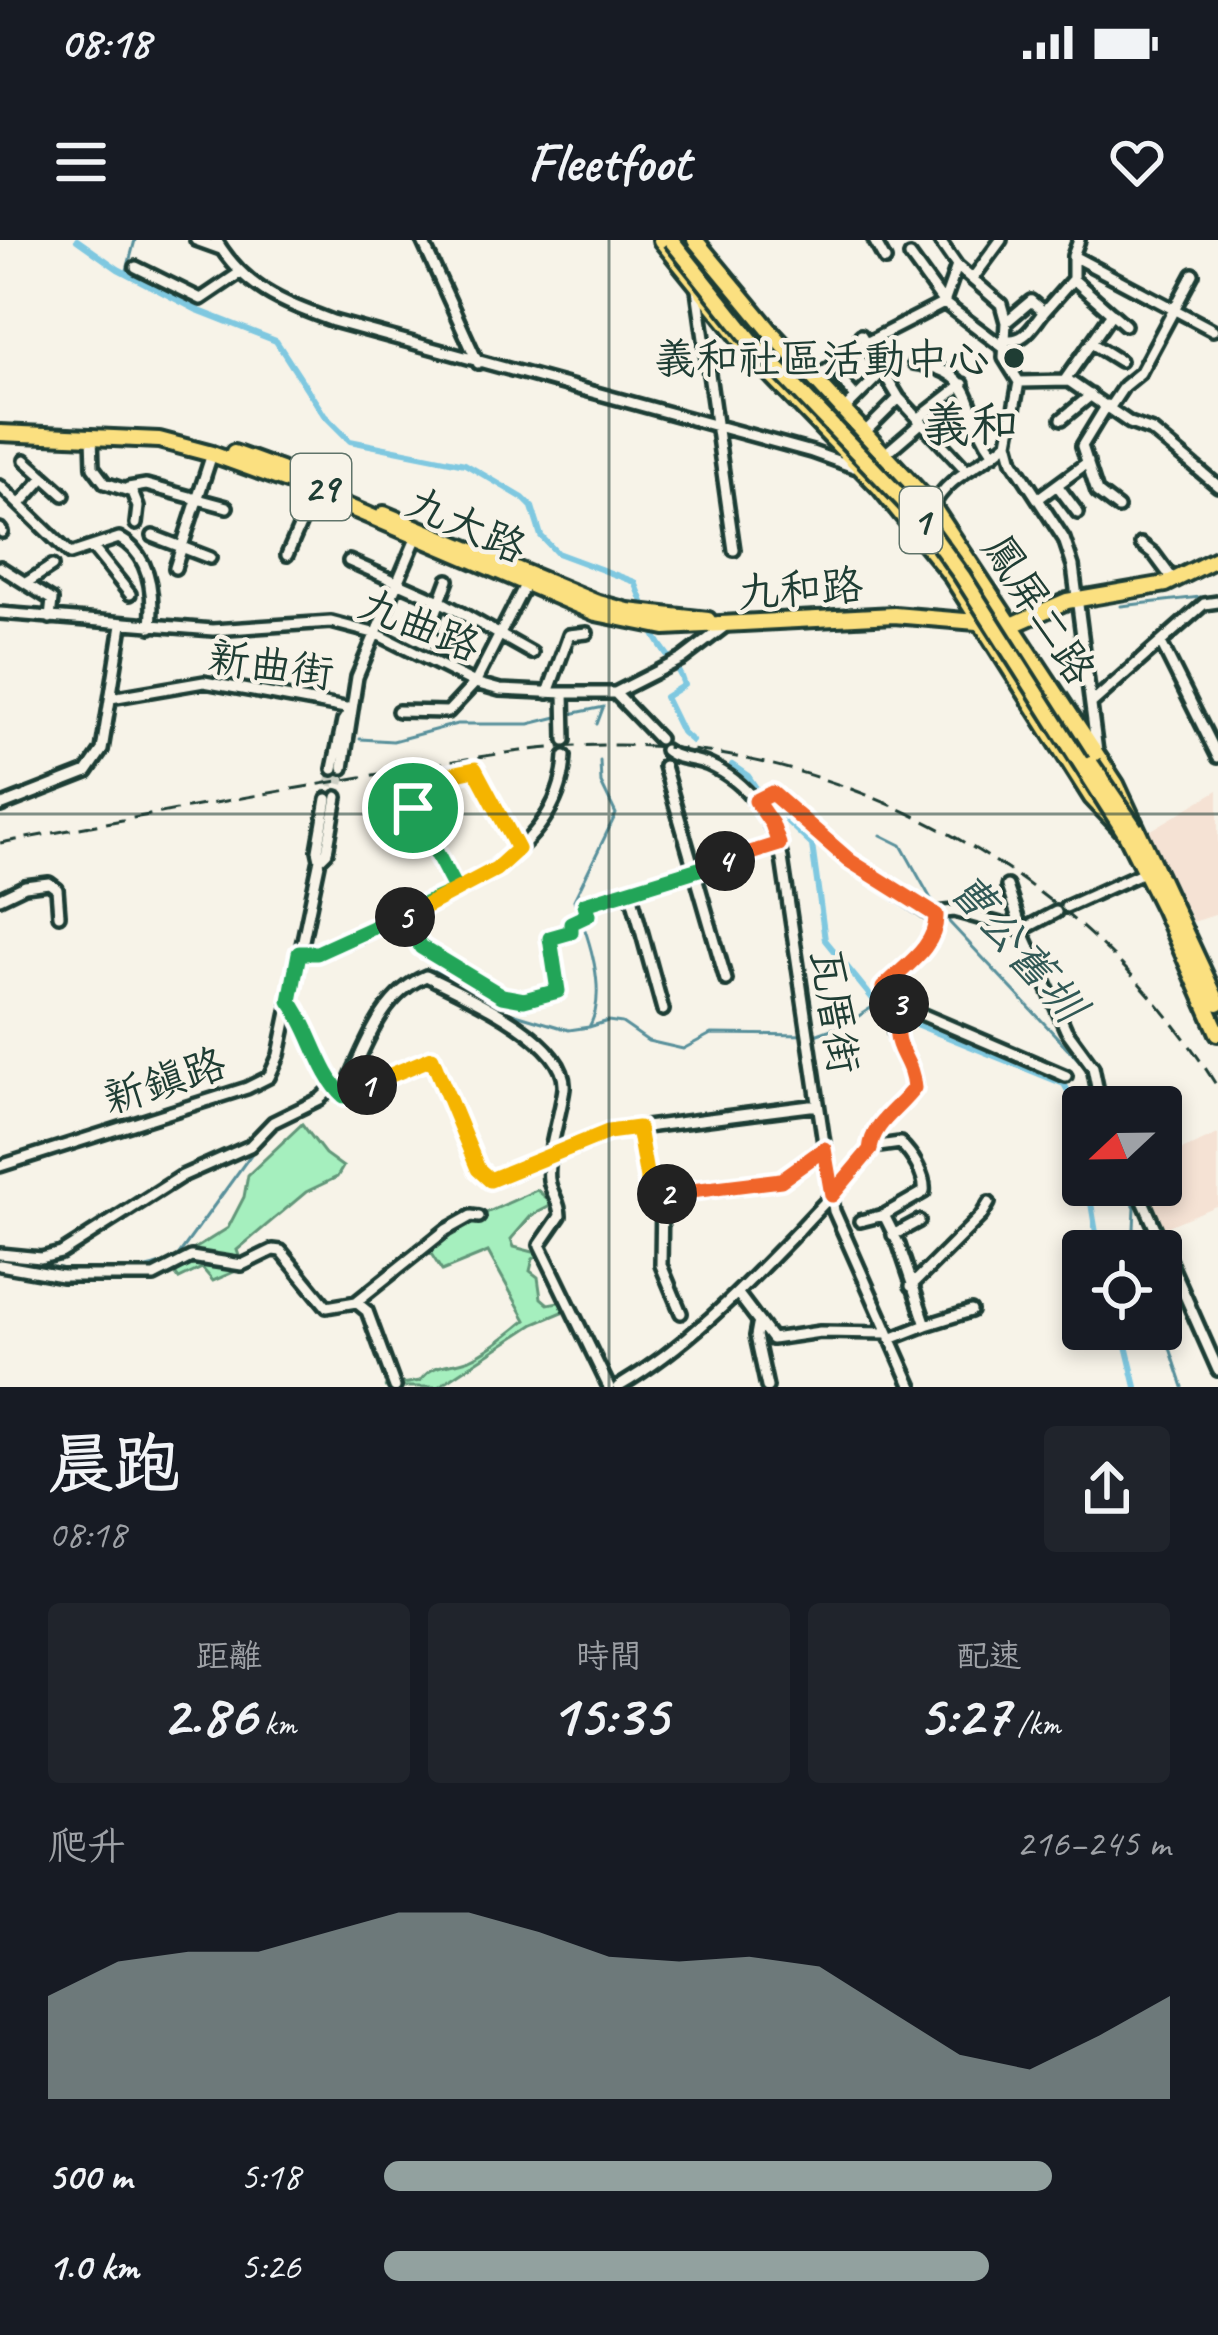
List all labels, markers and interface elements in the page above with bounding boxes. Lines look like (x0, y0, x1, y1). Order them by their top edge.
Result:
text: 08:18 (60, 14, 150, 71)
text: Fleetfoot (528, 128, 690, 196)
icon: menu (48, 129, 114, 195)
icon: heart (1104, 129, 1170, 195)
place label: 義和社區活動中心 (654, 333, 990, 386)
marker: 義和社區活動中心 (1001, 345, 1027, 371)
district label: 義和 (922, 395, 1018, 455)
road number: 29 (291, 454, 351, 520)
street label: 九大路 (398, 476, 535, 575)
road number: 1 (900, 487, 942, 553)
street label: 鳳屏二路 (971, 525, 1107, 695)
street label: 九和路 (735, 559, 865, 620)
street label: 九曲路 (351, 577, 488, 674)
street label: 新曲街 (205, 630, 337, 700)
pin (362, 757, 464, 859)
icon: arrive (380, 775, 446, 841)
pin: 4 (695, 831, 755, 891)
text: 4 (718, 840, 732, 882)
water label: 曹公舊圳 (936, 860, 1100, 1037)
pin: 5 (375, 887, 435, 947)
text: 5 (398, 896, 412, 938)
street label: 瓦厝街 (798, 945, 871, 1078)
pin: 3 (869, 974, 929, 1034)
text: 3 (892, 983, 906, 1025)
street label: 新鎮路 (96, 1037, 233, 1126)
pin: 1 (337, 1055, 397, 1115)
text: 1 (360, 1064, 374, 1106)
north arrow (1062, 1086, 1182, 1206)
map controls (1062, 1086, 1182, 1350)
pin: 2 (637, 1164, 697, 1224)
text: 2 (660, 1173, 674, 1215)
button: locate (1062, 1230, 1182, 1350)
text: 晨跑 (48, 1423, 180, 1506)
button: share (1044, 1426, 1170, 1552)
text: 08:18 (48, 1510, 126, 1559)
text: 距離 (196, 1635, 262, 1677)
text: 時間 (576, 1635, 642, 1677)
text: 配速 (956, 1635, 1022, 1677)
text: 2.86 (162, 1677, 256, 1753)
text: 15:35 (550, 1677, 668, 1753)
text: 5:27 (918, 1677, 1009, 1753)
text: km (256, 1703, 296, 1745)
text: /km (1009, 1703, 1060, 1745)
text: 216–245 m (1016, 1819, 1170, 1868)
text: 爬升 (48, 1822, 126, 1871)
text: 500 m (48, 2152, 132, 2201)
text: 5:18 (240, 2152, 300, 2201)
text: 1.0 km (48, 2242, 139, 2291)
text: 5:26 (240, 2242, 300, 2291)

